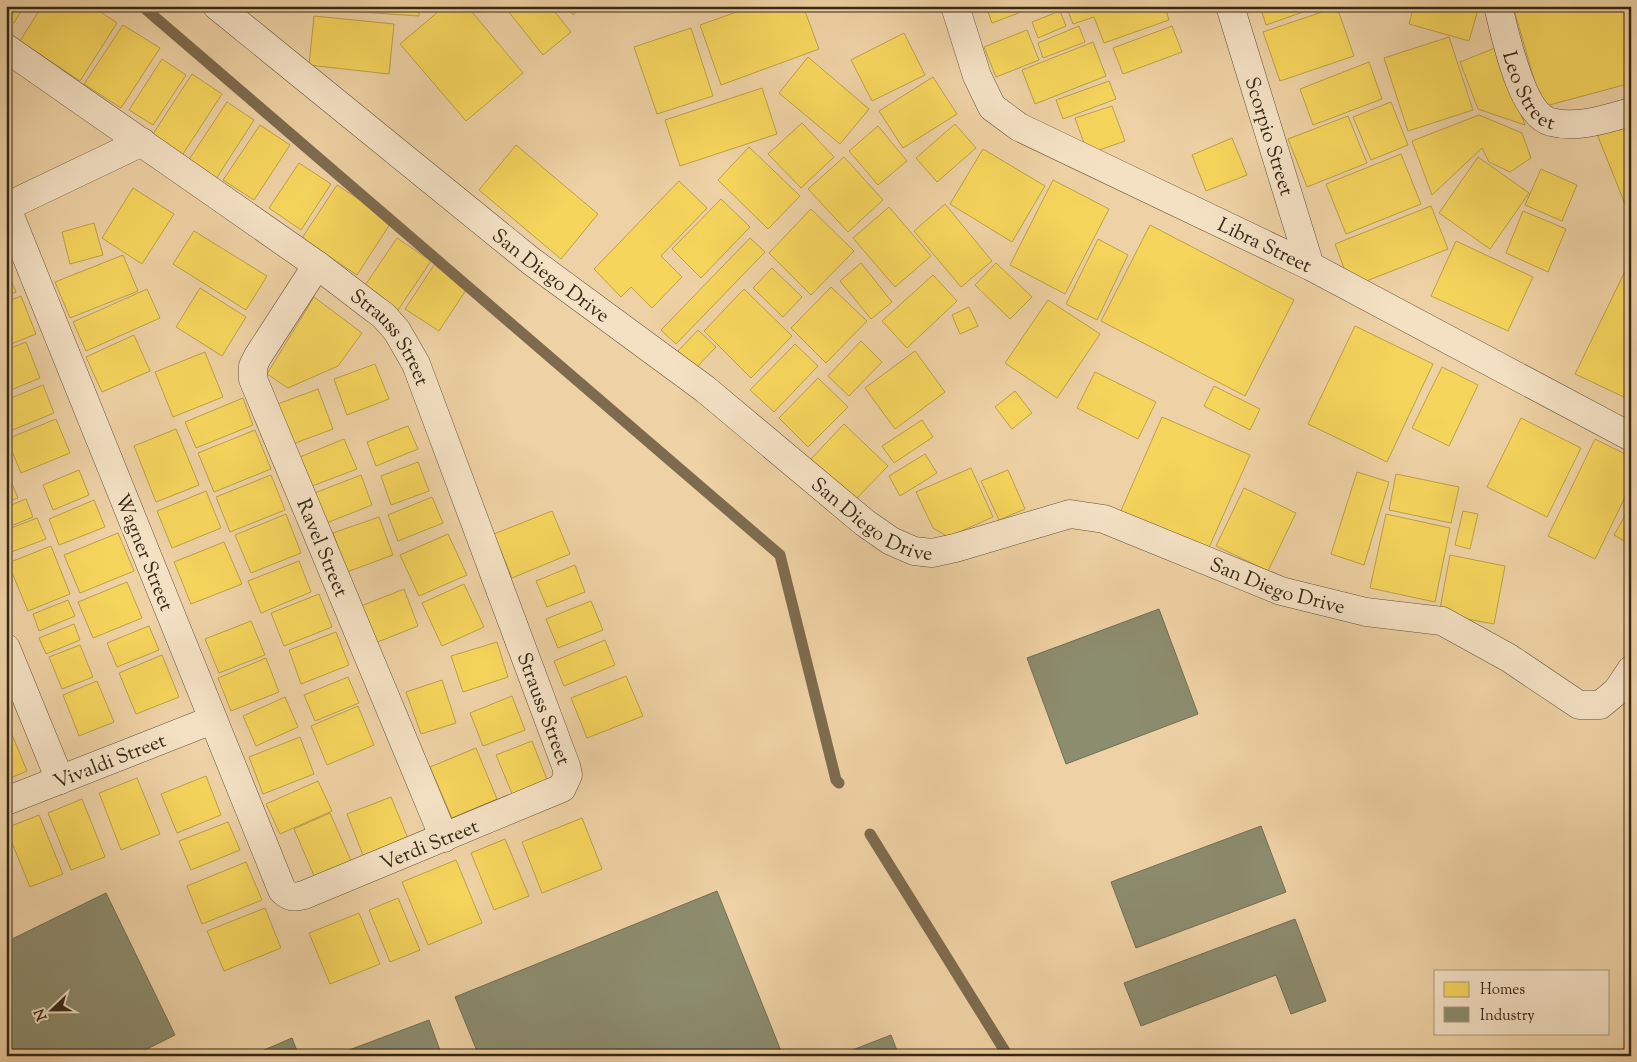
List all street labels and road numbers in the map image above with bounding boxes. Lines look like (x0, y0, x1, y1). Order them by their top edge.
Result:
street label: Leo Street (1493, 48, 1558, 139)
street label: Scorpio Street (1236, 74, 1300, 200)
street label: Libra Street (1212, 212, 1316, 282)
street label: San Diego Drive (485, 223, 615, 331)
street label: Strauss Street (343, 283, 435, 391)
street label: San Diego Drive (804, 472, 934, 570)
street label: Wagner Street (106, 490, 179, 616)
street label: Ravel Street (287, 495, 354, 602)
street label: San Diego Drive (1205, 551, 1348, 623)
street label: Strauss Street (508, 649, 577, 770)
street label: Vivaldi Street (50, 727, 171, 798)
street label: Verdi Street (376, 813, 484, 879)

